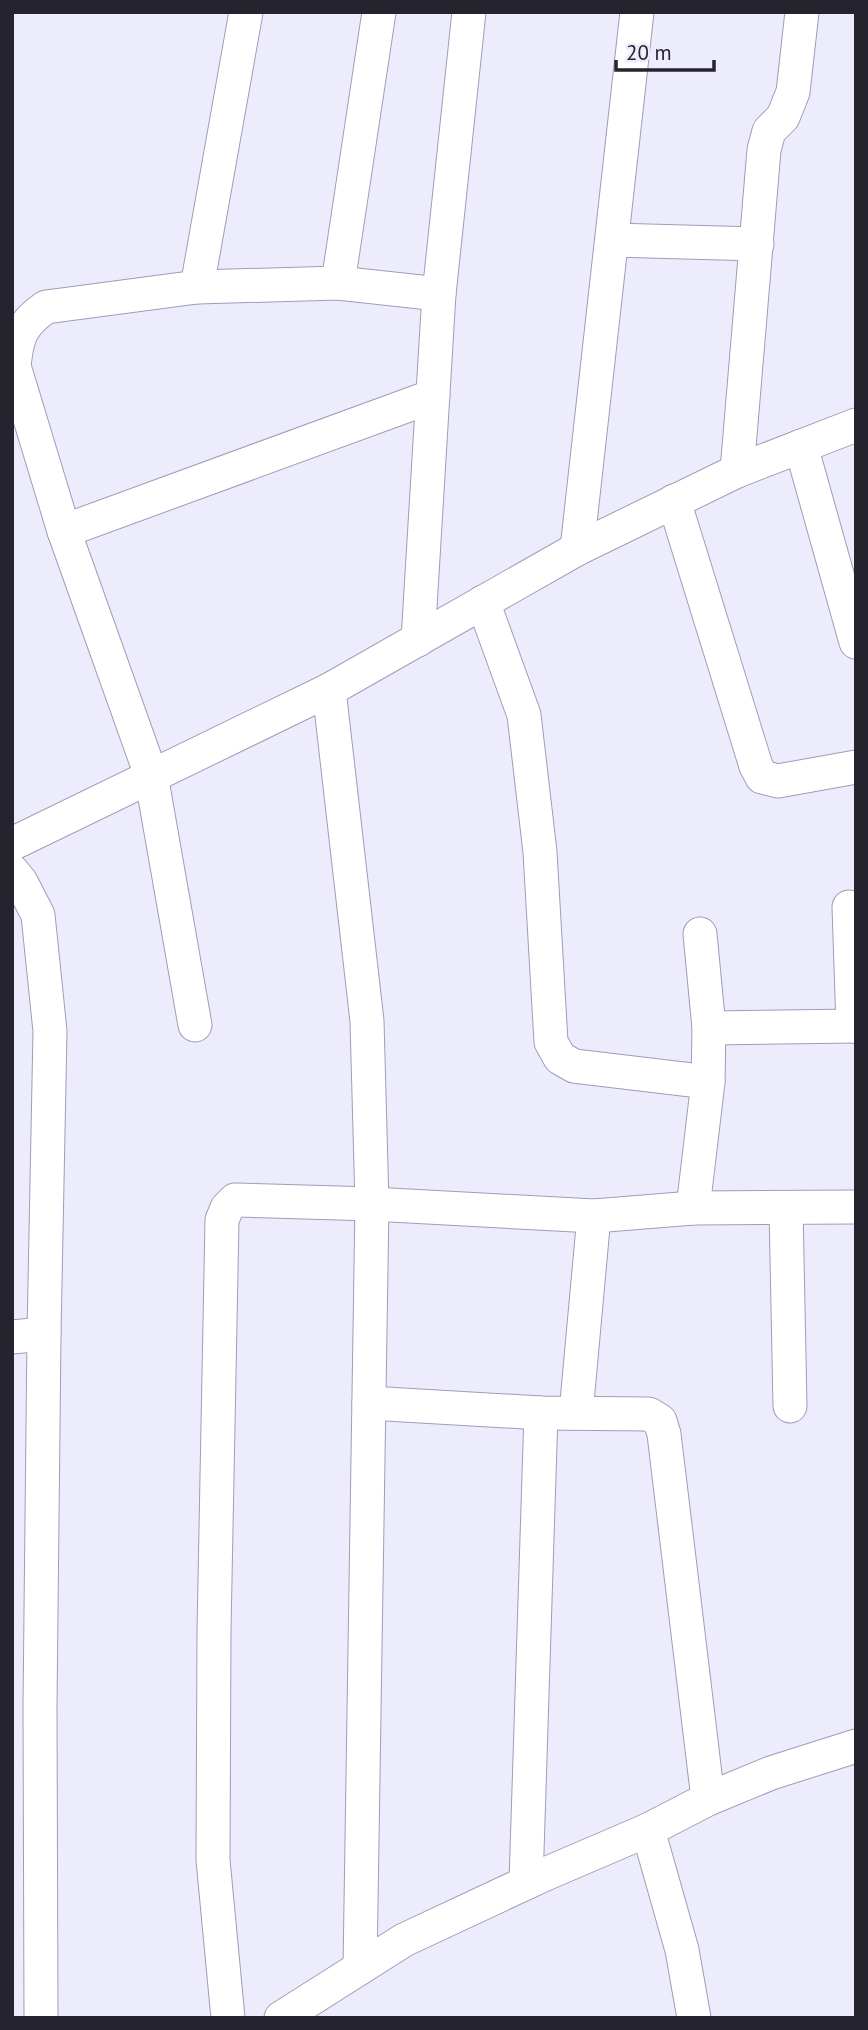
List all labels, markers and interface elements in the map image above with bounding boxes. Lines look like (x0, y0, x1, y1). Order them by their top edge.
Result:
scale bar (616, 28, 714, 72)
text: 20 m (626, 39, 672, 66)

